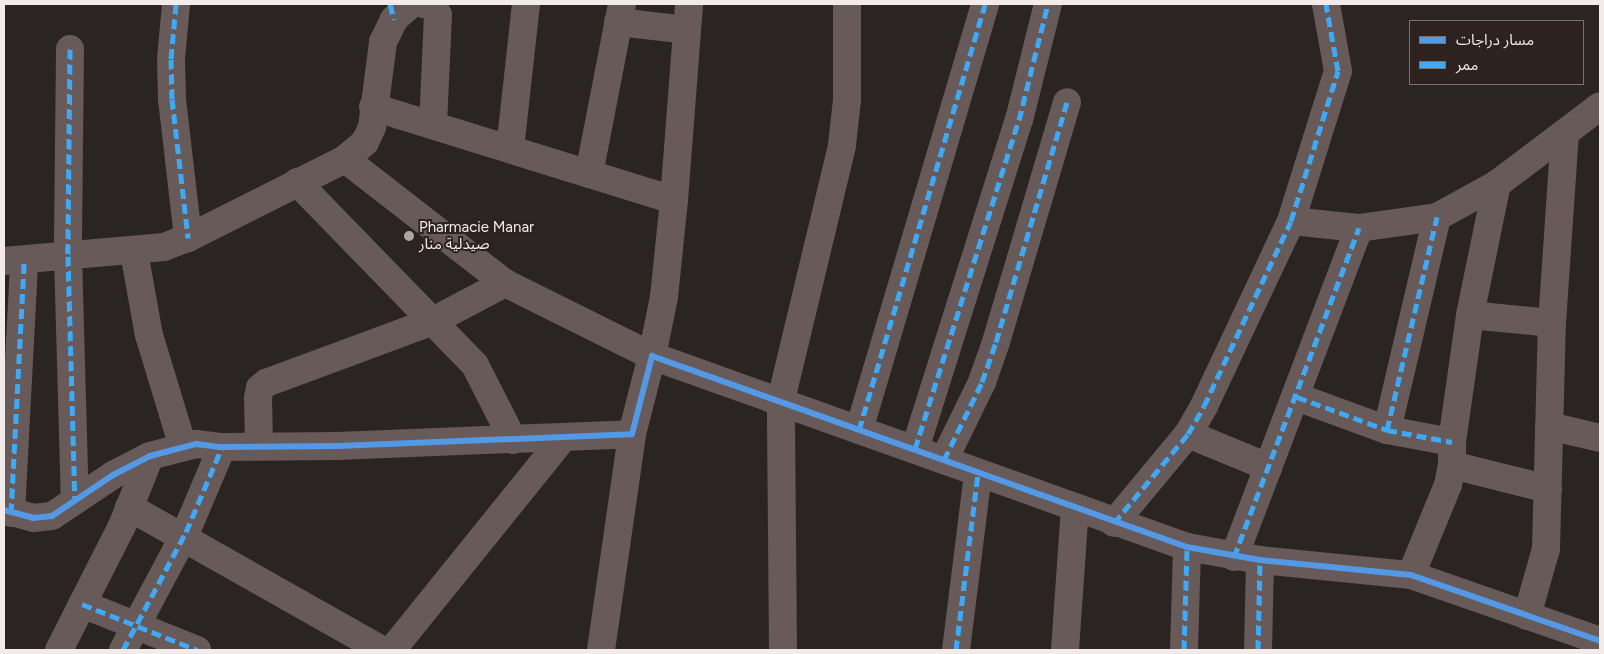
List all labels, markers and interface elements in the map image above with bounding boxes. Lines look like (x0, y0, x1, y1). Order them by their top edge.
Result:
legend (1409, 20, 1584, 85)
text: مسار دراجات (1456, 31, 1534, 49)
text: ممر (1456, 56, 1479, 74)
place label: Pharmacie Manar صيدلية منار (419, 218, 534, 253)
marker: Pharmacie Manar صيدلية منار (403, 230, 415, 242)

